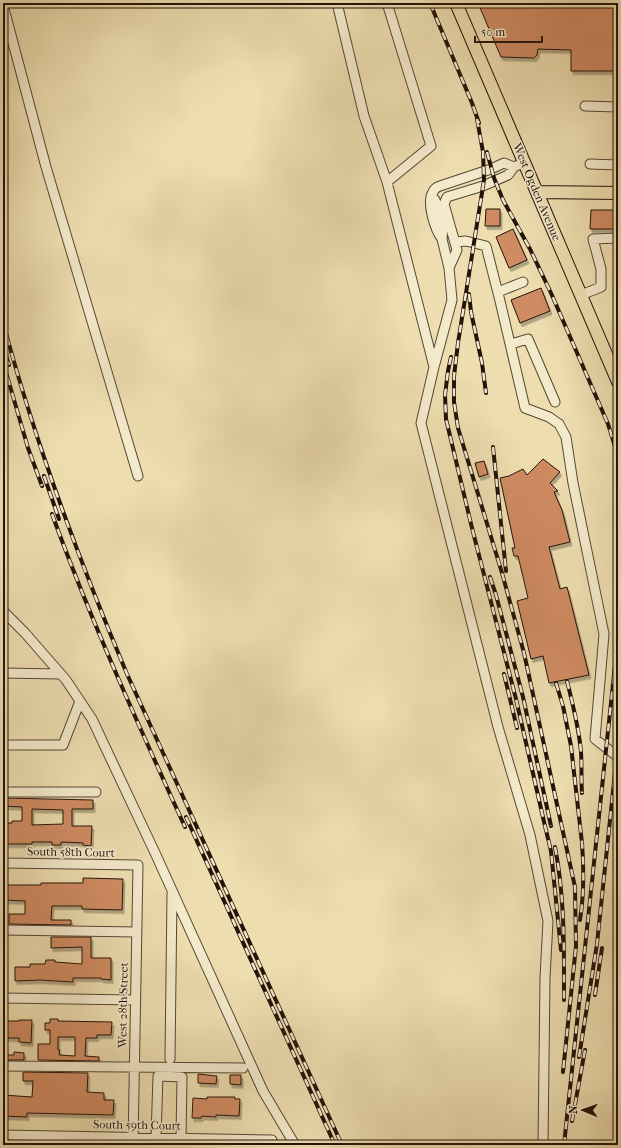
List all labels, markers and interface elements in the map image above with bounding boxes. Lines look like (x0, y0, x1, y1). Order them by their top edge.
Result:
scale bar (475, 18, 542, 44)
text: 50 m (481, 25, 505, 39)
street label: West Ogden Avenue (510, 140, 564, 243)
street label: South 58th Court (27, 844, 116, 860)
street label: West 28th Street (115, 961, 131, 1049)
north arrow (563, 1090, 603, 1130)
text: N (567, 1105, 580, 1114)
street label: South 59th Court (93, 1117, 182, 1133)

